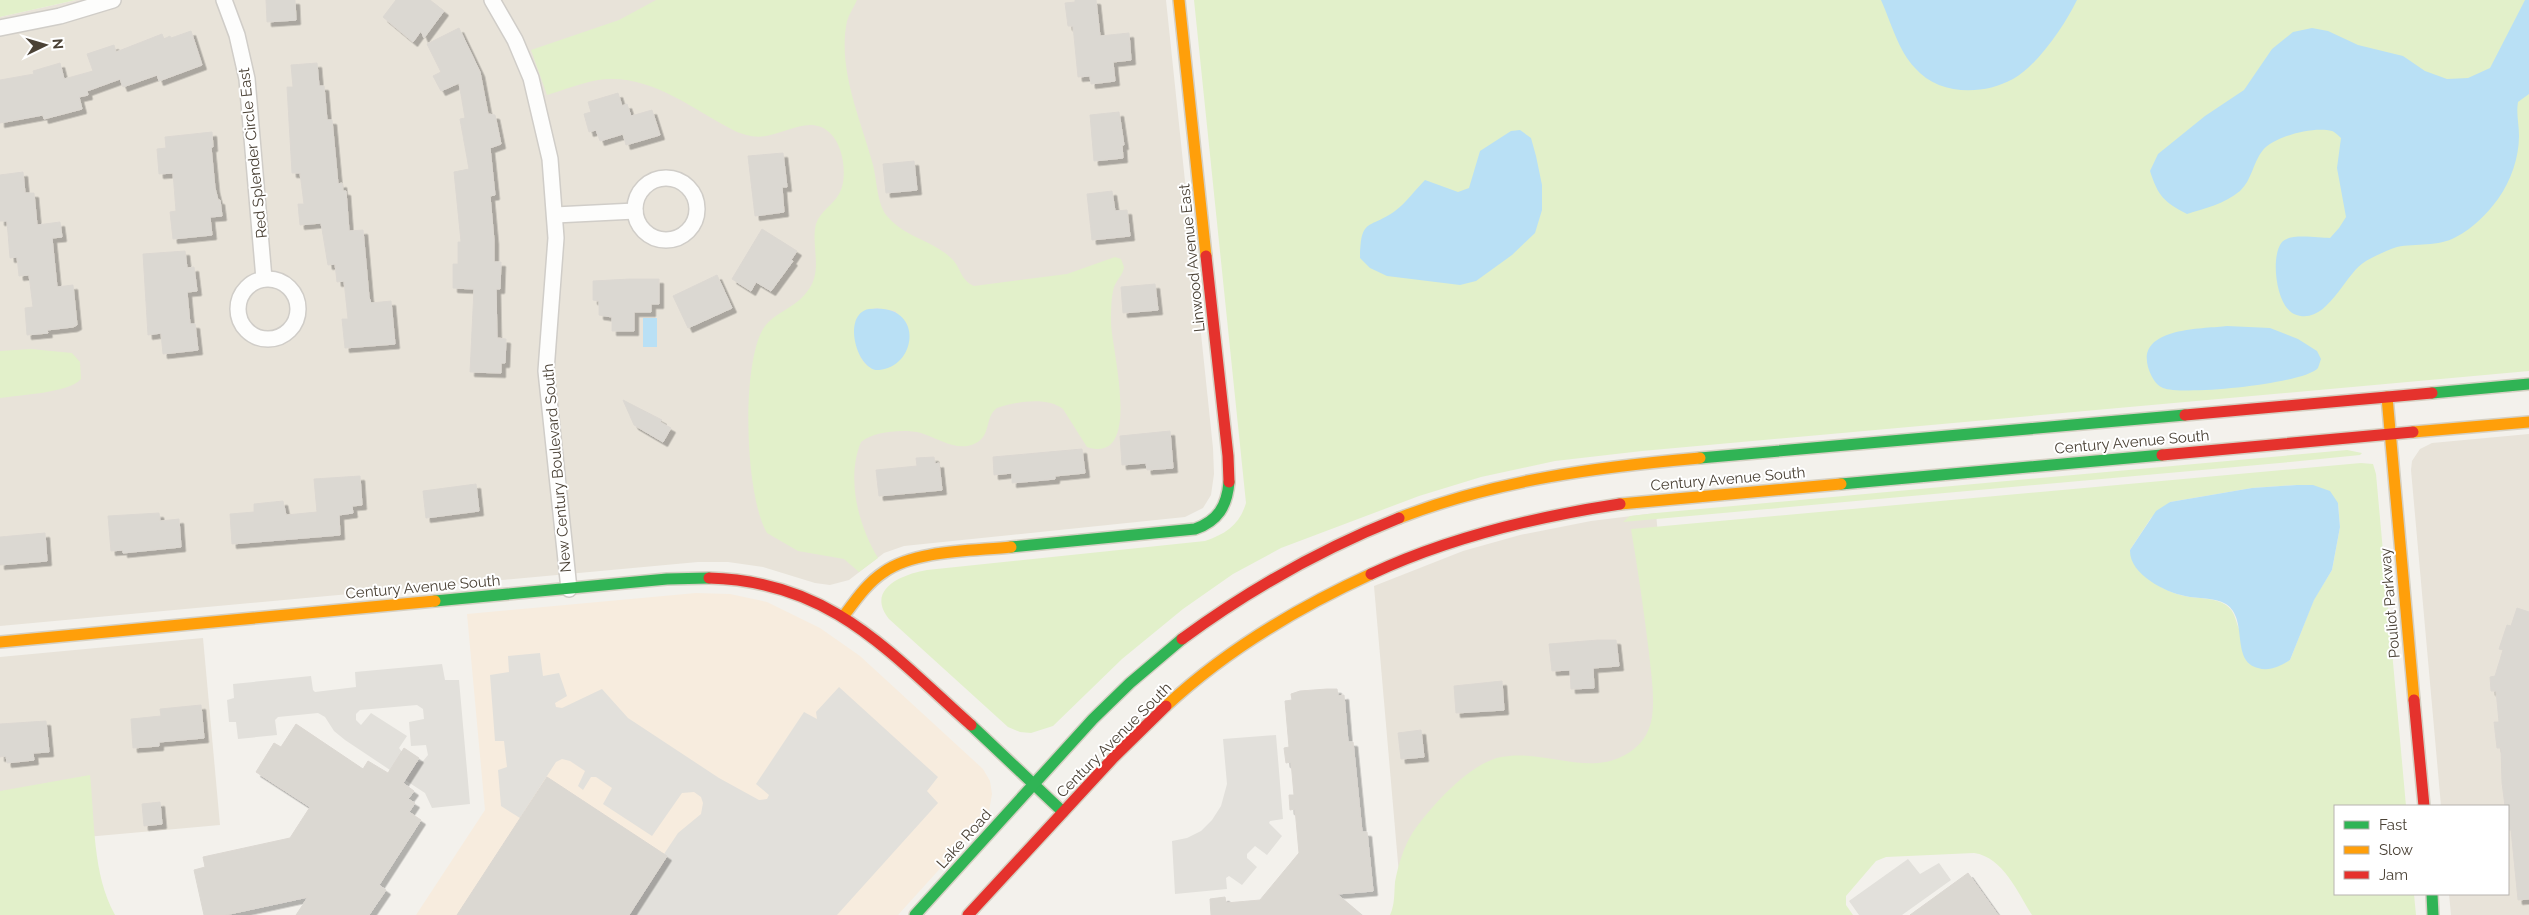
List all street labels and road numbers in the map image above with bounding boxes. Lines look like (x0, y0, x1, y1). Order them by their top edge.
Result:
street label: Red Splender Circle East (235, 67, 271, 239)
street label: Linwood Avenue East (1175, 183, 1209, 333)
street label: New Century Boulevard South (539, 363, 575, 573)
street label: Century Avenue South (2054, 426, 2210, 458)
street label: Century Avenue South (1650, 463, 1806, 495)
street label: Pouliot Parkway (2376, 547, 2404, 659)
street label: Century Avenue South (345, 571, 501, 603)
street label: Century Avenue South (1053, 679, 1175, 801)
street label: Lake Road (933, 806, 995, 872)

